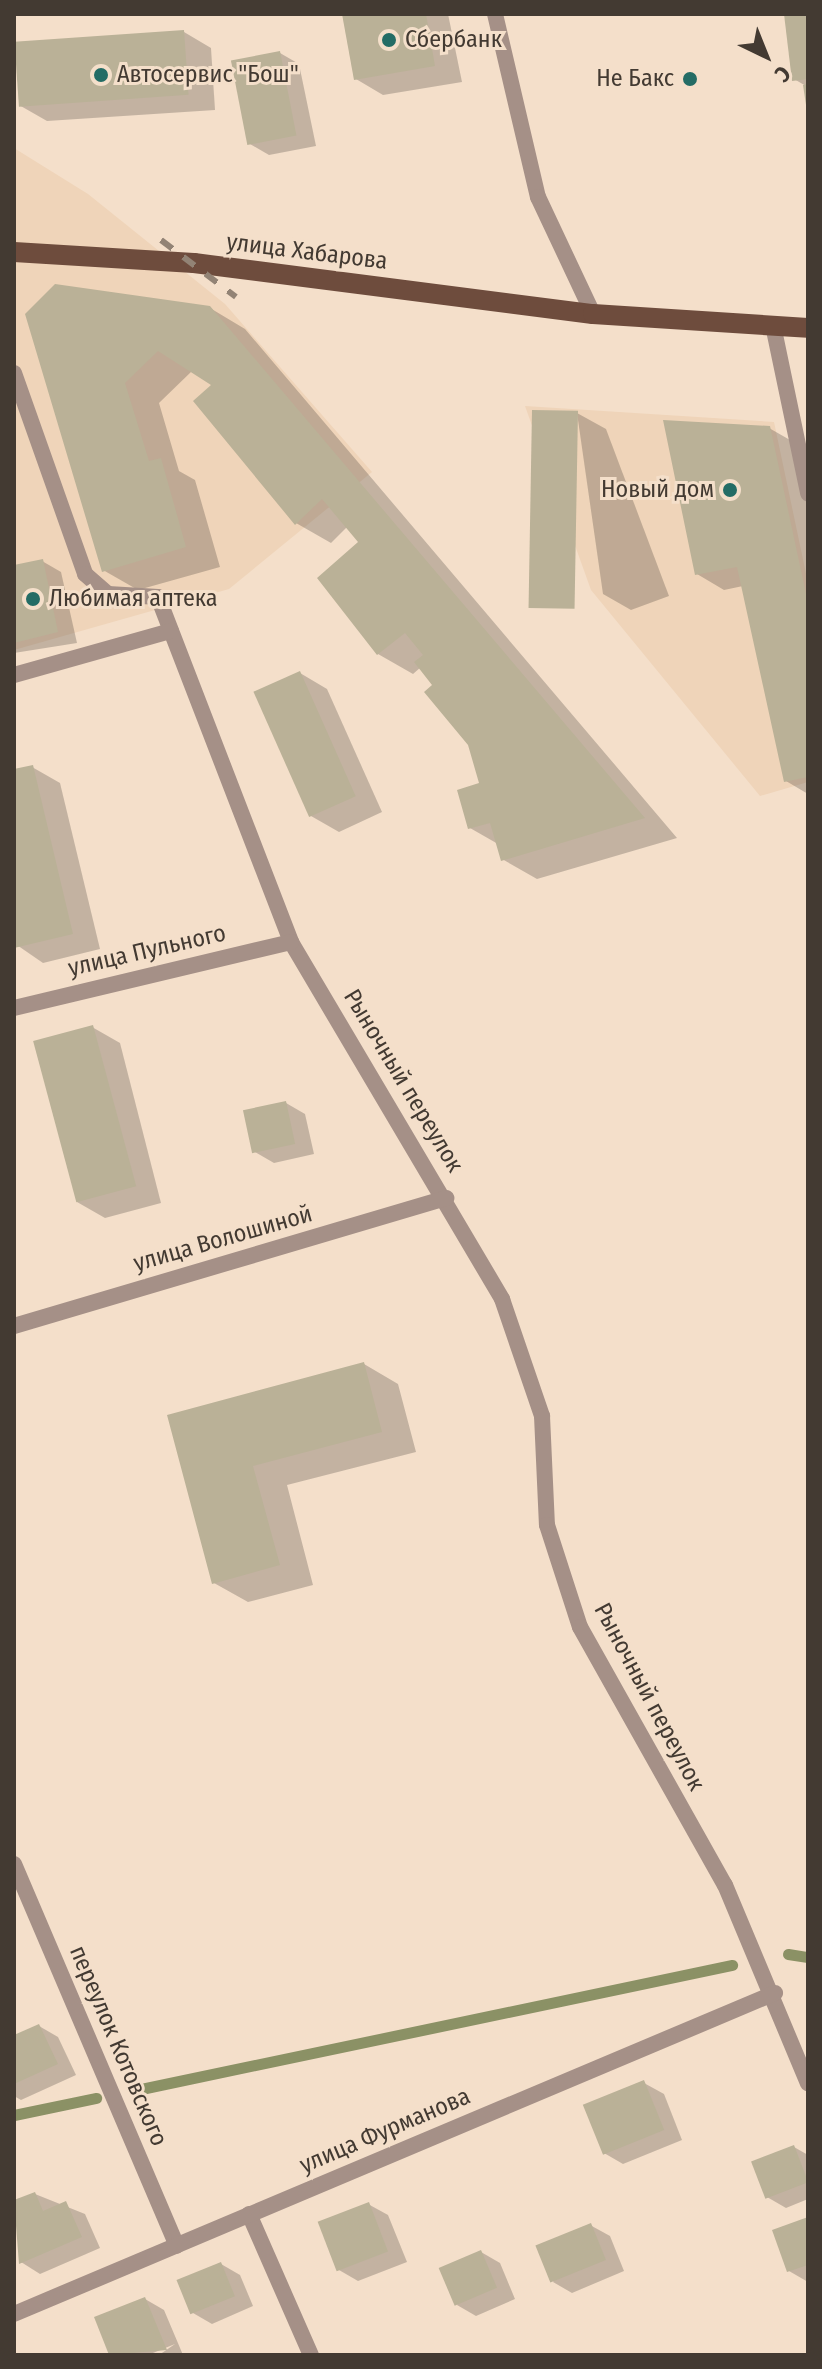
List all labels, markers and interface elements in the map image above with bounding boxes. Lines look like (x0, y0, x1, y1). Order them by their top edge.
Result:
north arrow (726, 16, 806, 96)
place label: Сбербанк (405, 26, 502, 54)
marker: Сбербанк (380, 31, 398, 49)
text: С (769, 60, 796, 88)
place label: Автосервис "Бош" (117, 61, 299, 89)
place label: Не Бакс (596, 65, 674, 93)
marker: Автосервис "Бош" (92, 66, 110, 84)
marker: Не Бакс (681, 70, 699, 88)
street label: улица Хабарова (225, 228, 389, 276)
place label: Новый дом (601, 476, 714, 504)
marker: Новый дом (721, 481, 739, 499)
place label: Любимая аптека (49, 585, 218, 613)
marker: Любимая аптека (24, 590, 42, 608)
street label: улица Пульного (65, 919, 229, 983)
street label: Рыночный переулок (337, 984, 469, 1178)
street label: улица Волошиной (130, 1200, 316, 1278)
street label: Рыночный переулок (587, 1598, 711, 1796)
street label: переулок Котовского (63, 1941, 173, 2151)
street label: улица Фурманова (295, 2082, 475, 2180)

